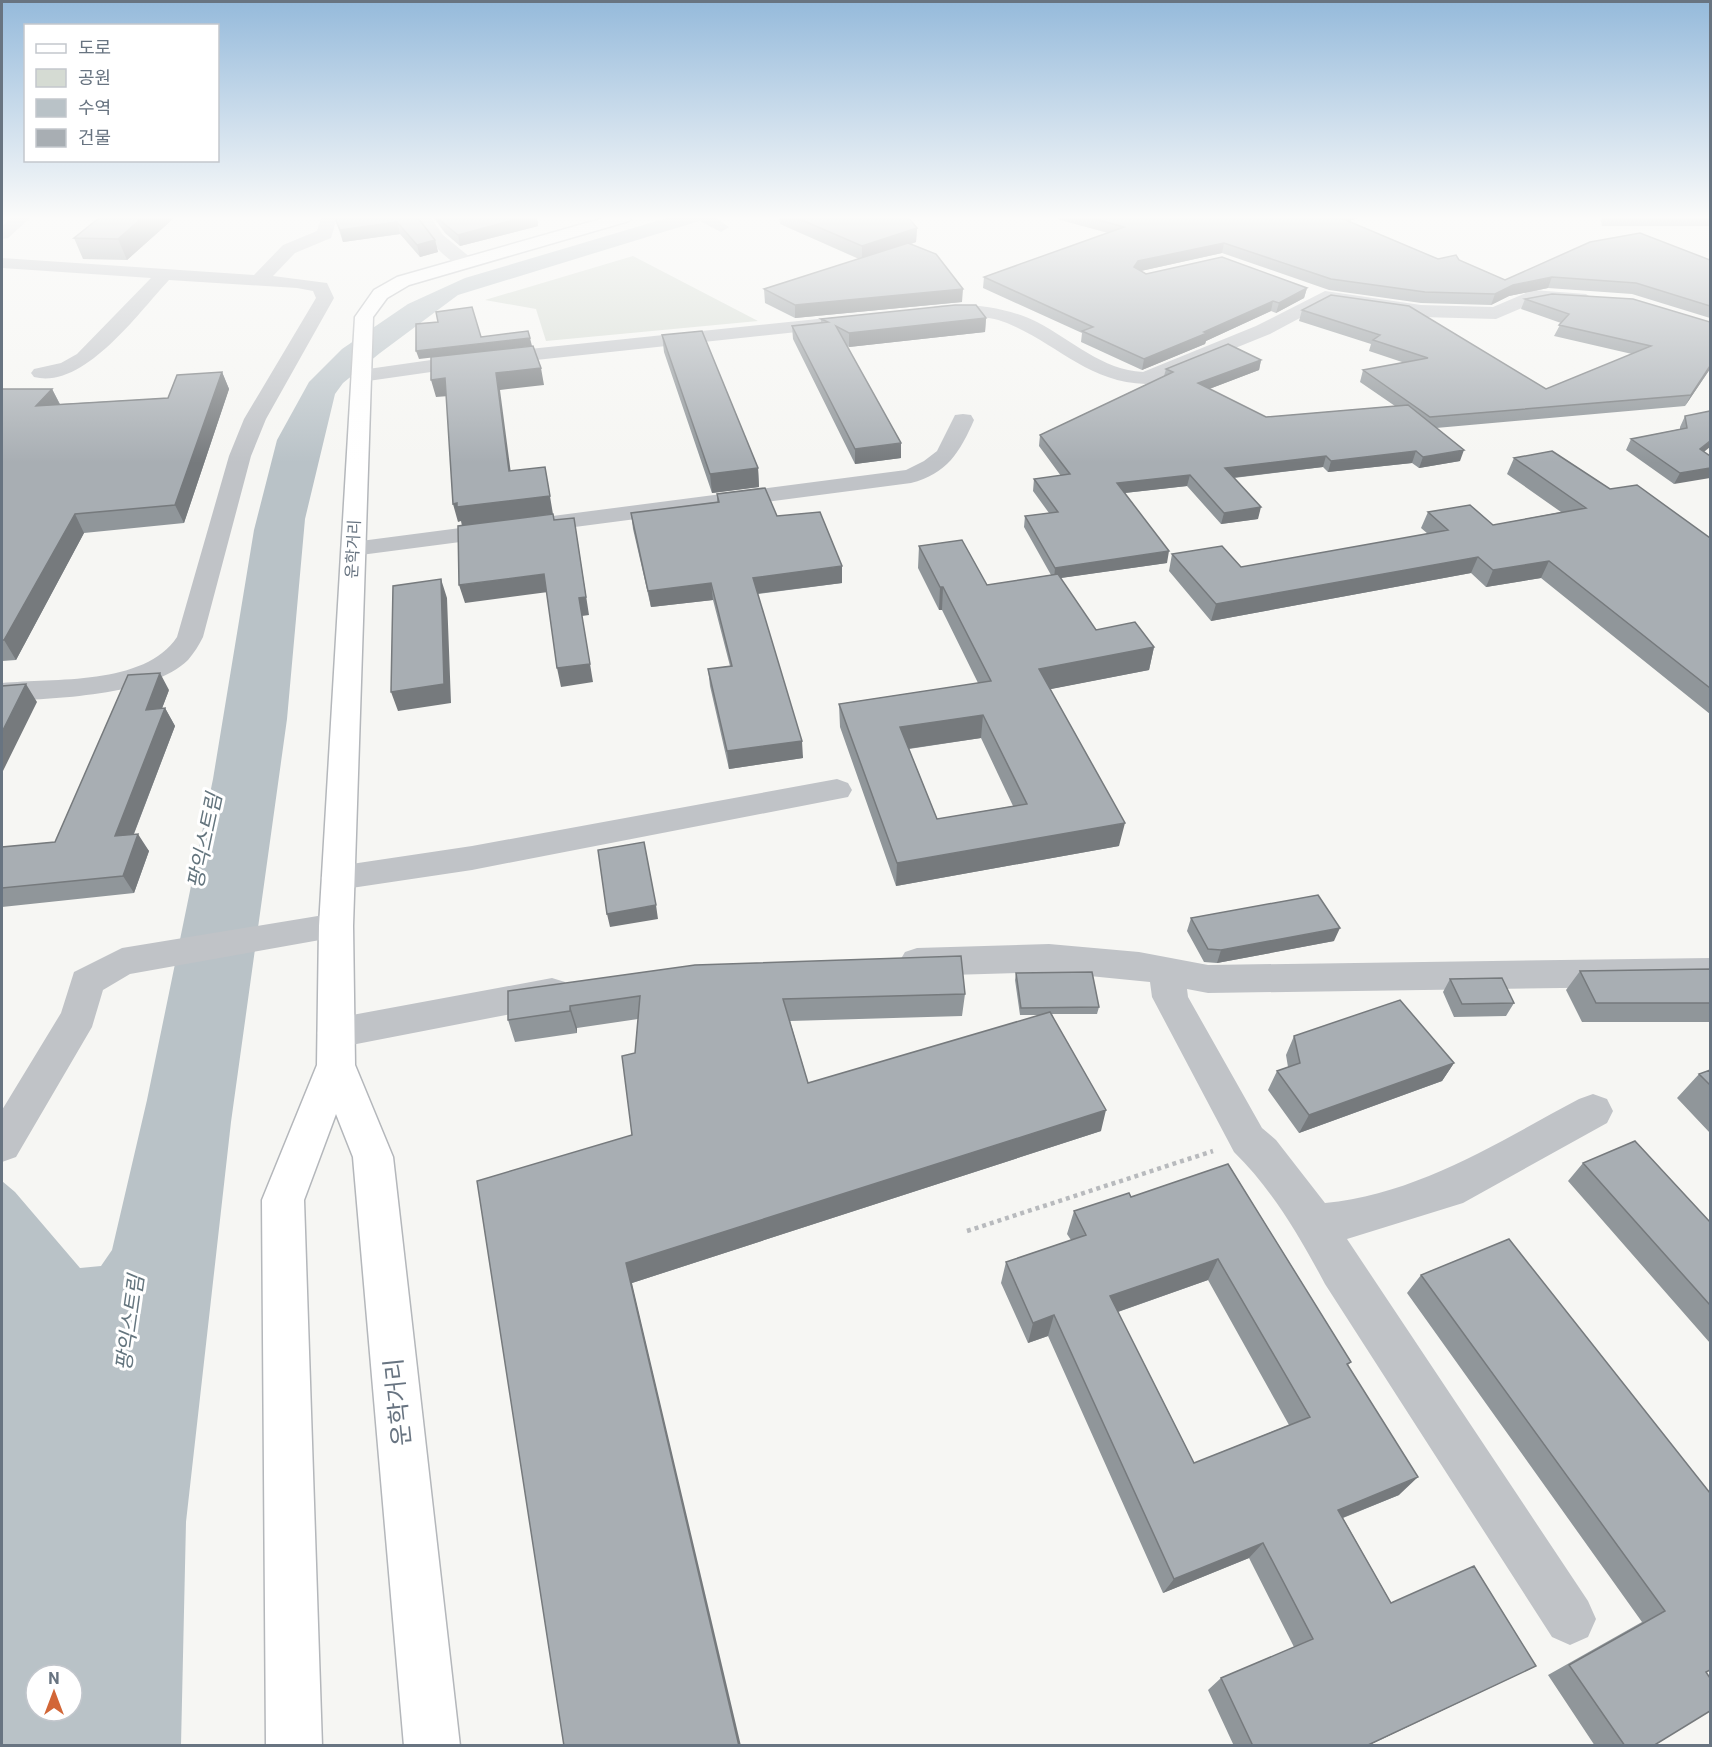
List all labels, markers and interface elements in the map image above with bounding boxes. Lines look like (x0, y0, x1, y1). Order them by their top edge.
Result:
legend (24, 24, 219, 162)
text: 도로 (78, 37, 111, 58)
text: 공원 (78, 67, 111, 88)
text: 수역 (78, 97, 111, 118)
text: 건물 (78, 127, 111, 148)
street label: 운학거리 (342, 519, 364, 579)
water label: 팡익스트림 (183, 790, 227, 891)
water label: 팡익스트림 (111, 1272, 149, 1373)
street label: 운학거리 (379, 1357, 417, 1447)
north arrow (24, 1663, 84, 1723)
text: N (48, 1669, 60, 1688)

